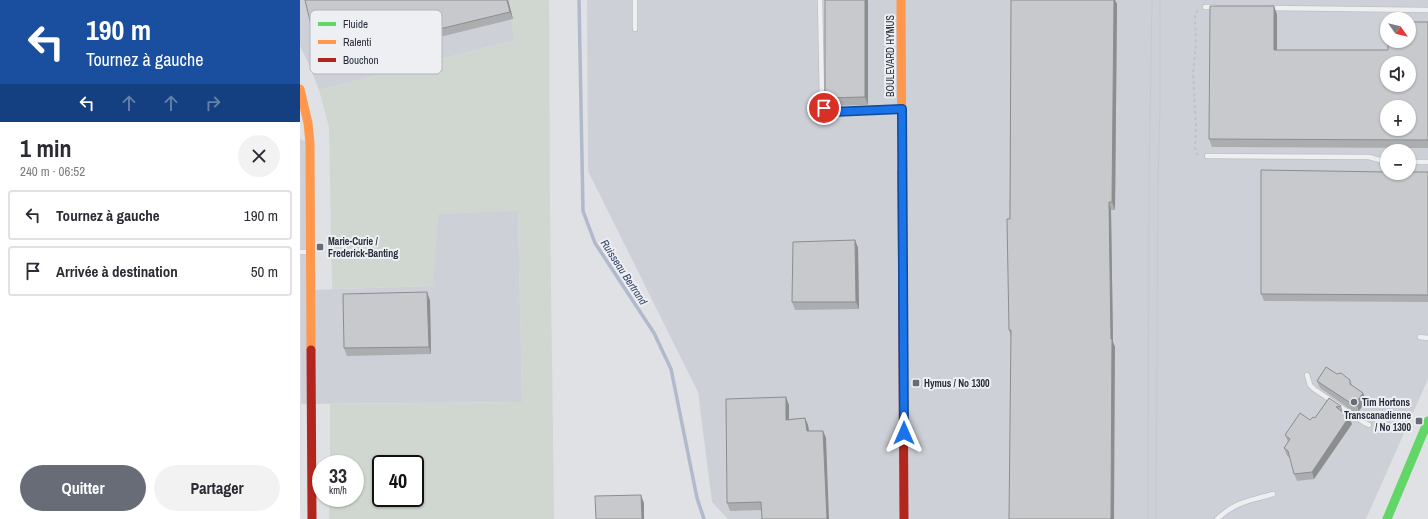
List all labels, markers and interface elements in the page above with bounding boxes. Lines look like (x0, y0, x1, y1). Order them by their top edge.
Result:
legend (310, 10, 442, 74)
text: 190 m (86, 11, 151, 49)
north arrow (1380, 12, 1416, 48)
map controls (1380, 12, 1416, 180)
street label: BOULEVARD HYMUS (884, 15, 897, 97)
icon: left (20, 16, 72, 68)
text: Fluide (343, 17, 368, 31)
text: Ralenti (343, 35, 372, 49)
text: Tournez à gauche (86, 47, 203, 72)
text: Bouchon (343, 53, 379, 67)
button: sound (1380, 56, 1416, 92)
pin (807, 91, 841, 125)
icon: left (76, 92, 98, 114)
icon: ahead (118, 92, 140, 114)
icon: ahead (160, 92, 182, 114)
icon: right (202, 92, 224, 114)
icon: arrive (813, 97, 835, 119)
button: + (1380, 100, 1416, 136)
text: 1 min (20, 132, 71, 164)
button: close (238, 135, 280, 177)
button: − (1380, 144, 1416, 180)
text: 240 m · 06:52 (20, 163, 85, 180)
icon: left (22, 204, 44, 226)
text: Tournez à gauche (56, 205, 160, 226)
text: 190 m (244, 205, 278, 226)
place label: Marie-Curie / Frederick-Banting (328, 235, 398, 260)
water label: Ruisseau Bertrand (598, 237, 651, 308)
marker: Marie-Curie / Frederick-Banting (315, 242, 325, 252)
icon: arrive (22, 260, 44, 282)
text: Arrivée à destination (56, 261, 178, 282)
text: 50 m (251, 261, 278, 282)
place label: Hymus / No 1300 (924, 377, 990, 390)
marker: Hymus / No 1300 (911, 378, 921, 388)
place label: Tim Hortons (1362, 396, 1411, 409)
marker: Tim Hortons (1349, 397, 1359, 407)
place label: Transcanadienne / No 1300 (1344, 409, 1411, 434)
position arrow (883, 412, 925, 454)
marker: Transcanadienne / No 1300 (1414, 416, 1424, 426)
speed limit sign: 40 (372, 455, 424, 507)
text: 33 (329, 462, 347, 489)
button: Quitter (20, 465, 146, 511)
button: Partager (154, 465, 280, 511)
text: km/h (329, 484, 347, 497)

